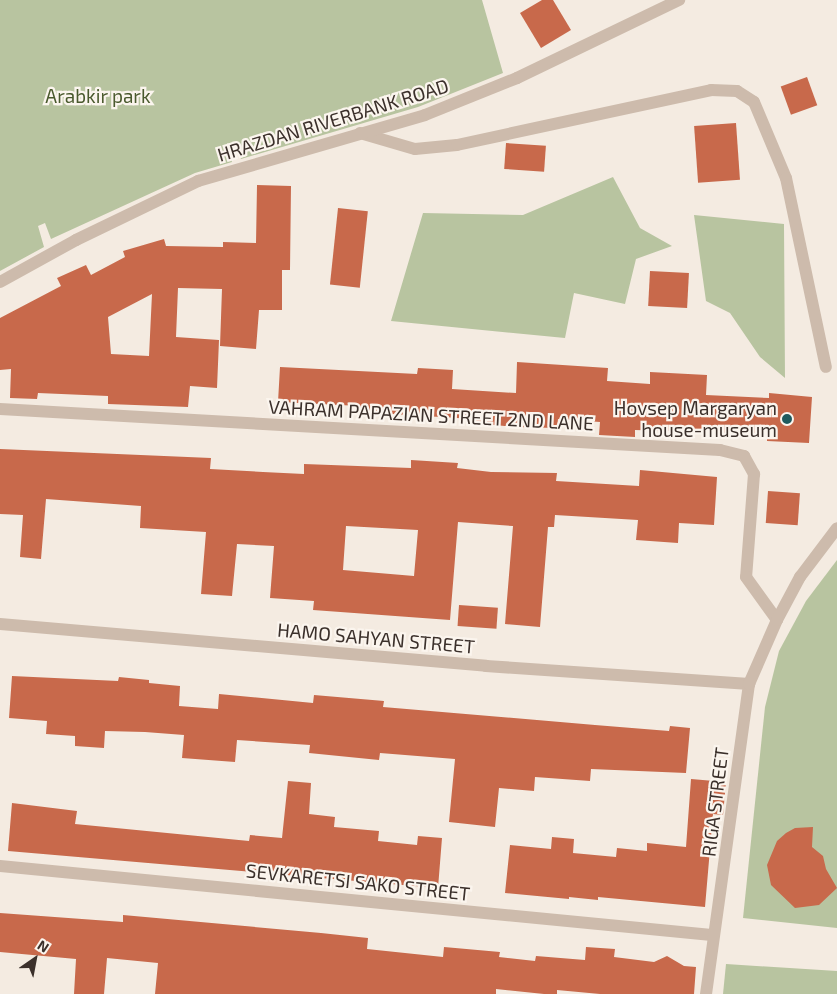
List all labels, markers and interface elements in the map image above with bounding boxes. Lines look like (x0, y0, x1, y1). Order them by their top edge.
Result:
street label: HRAZDAN RIVERBANK ROAD (214, 74, 452, 166)
park label: Arabkir park (45, 85, 151, 107)
street label: VAHRAM PAPAZIAN STREET 2ND LANE (267, 395, 595, 435)
place label: Hovsep Margaryan house-museum (614, 397, 777, 441)
marker: Hovsep Margaryan house-museum (781, 413, 793, 425)
street label: HAMO SAHYAN STREET (276, 618, 476, 658)
street label: RIGA STREET (697, 746, 733, 858)
street label: SEVKARETSI SAKO STREET (245, 859, 471, 905)
north arrow (10, 934, 60, 984)
text: N (35, 936, 52, 956)

